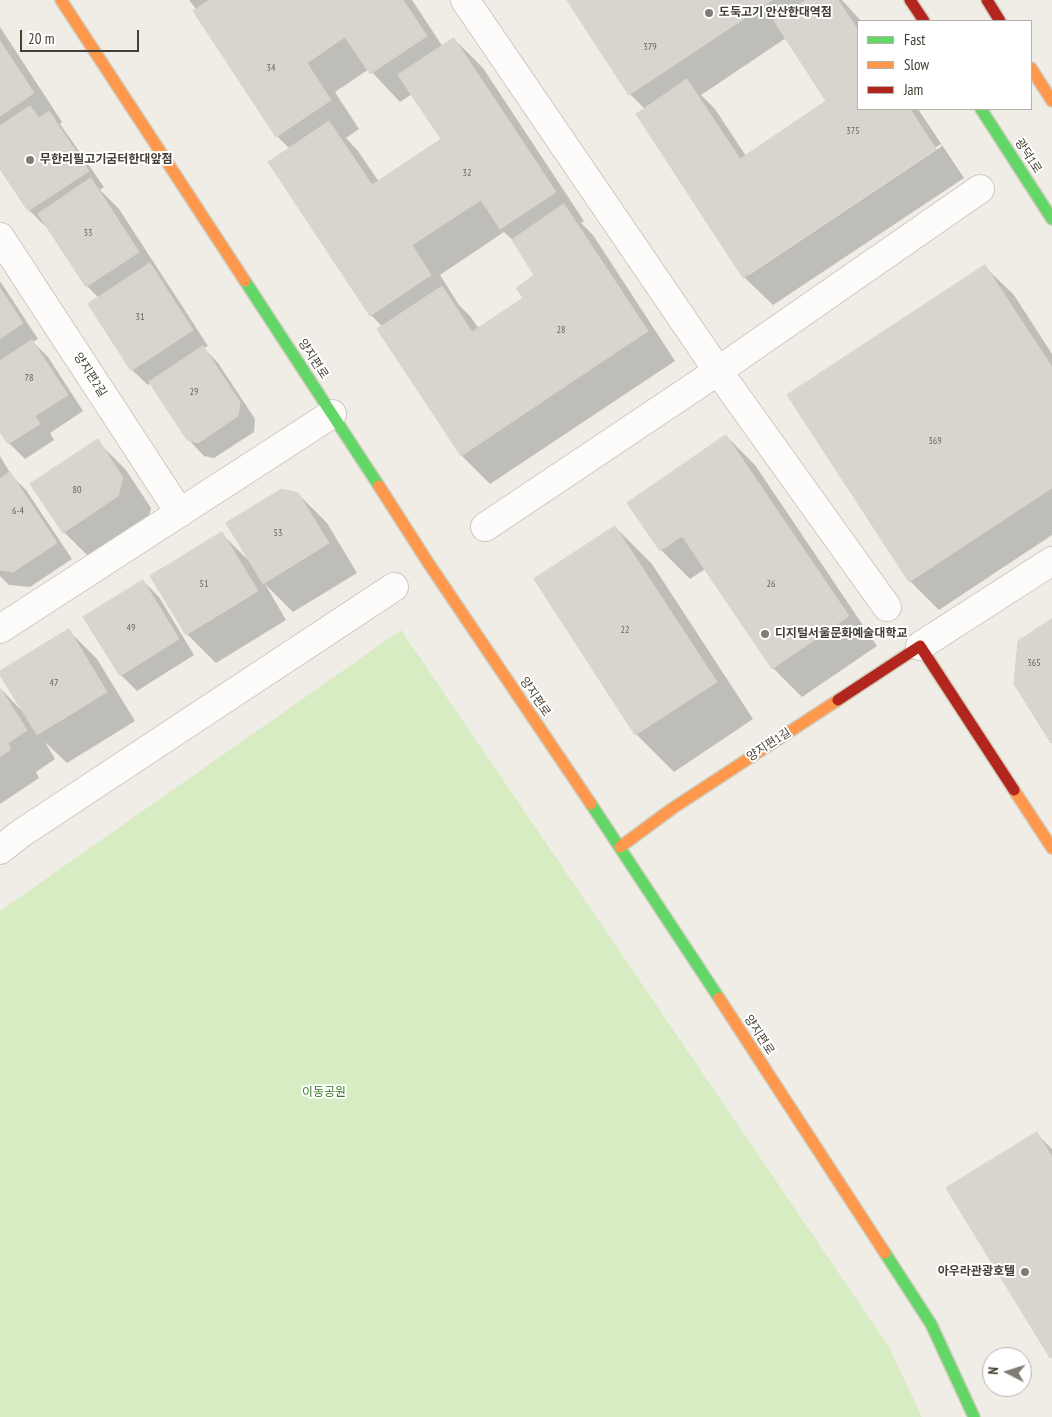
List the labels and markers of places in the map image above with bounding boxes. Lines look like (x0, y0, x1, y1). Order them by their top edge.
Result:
place label: 도둑고기 안산한대역점 (719, 6, 832, 20)
marker: 도둑고기 안산한대역점 (703, 7, 715, 19)
place label: 무한리필고기굼터한대앞점 (40, 153, 172, 167)
marker: 무한리필고기굼터한대앞점 (24, 154, 36, 166)
place label: 디지털서울문화예술대학교 (775, 627, 907, 641)
marker: 디지털서울문화예술대학교 (759, 628, 771, 640)
place label: 아우라관광호텔 (938, 1265, 1015, 1279)
marker: 아우라관광호텔 (1019, 1266, 1031, 1278)

